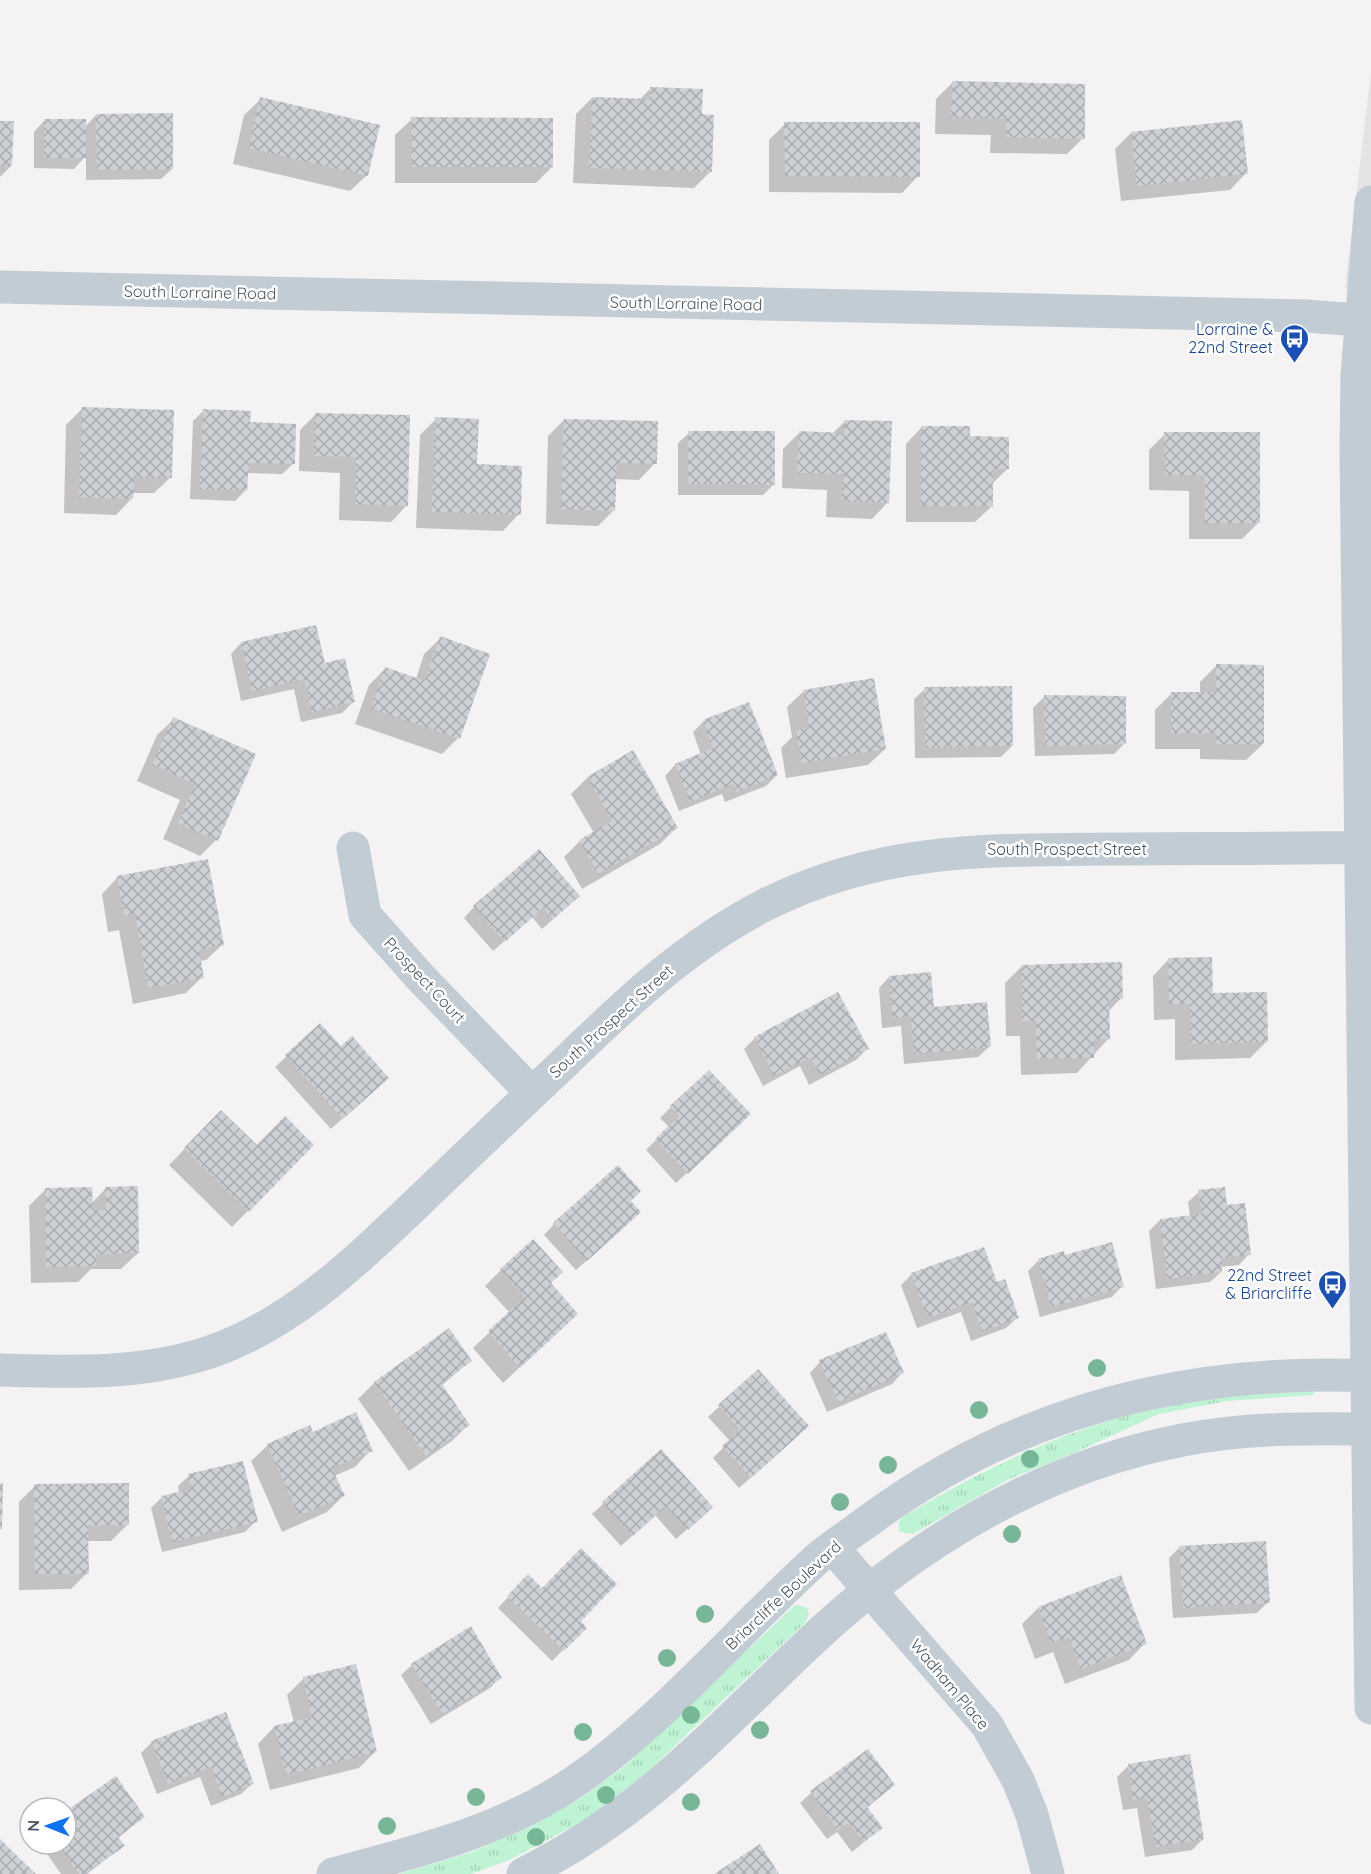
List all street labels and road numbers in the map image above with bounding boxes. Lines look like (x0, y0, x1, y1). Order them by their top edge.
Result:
street label: South Lorraine Road (124, 281, 276, 303)
street label: South Lorraine Road (610, 292, 762, 314)
street label: South Prospect Street (987, 839, 1147, 859)
street label: Prospect Court (380, 933, 470, 1027)
street label: South Prospect Street (545, 960, 677, 1082)
street label: Briarcliffe Boulevard (721, 1536, 845, 1654)
street label: Wadham Place (906, 1634, 994, 1734)

